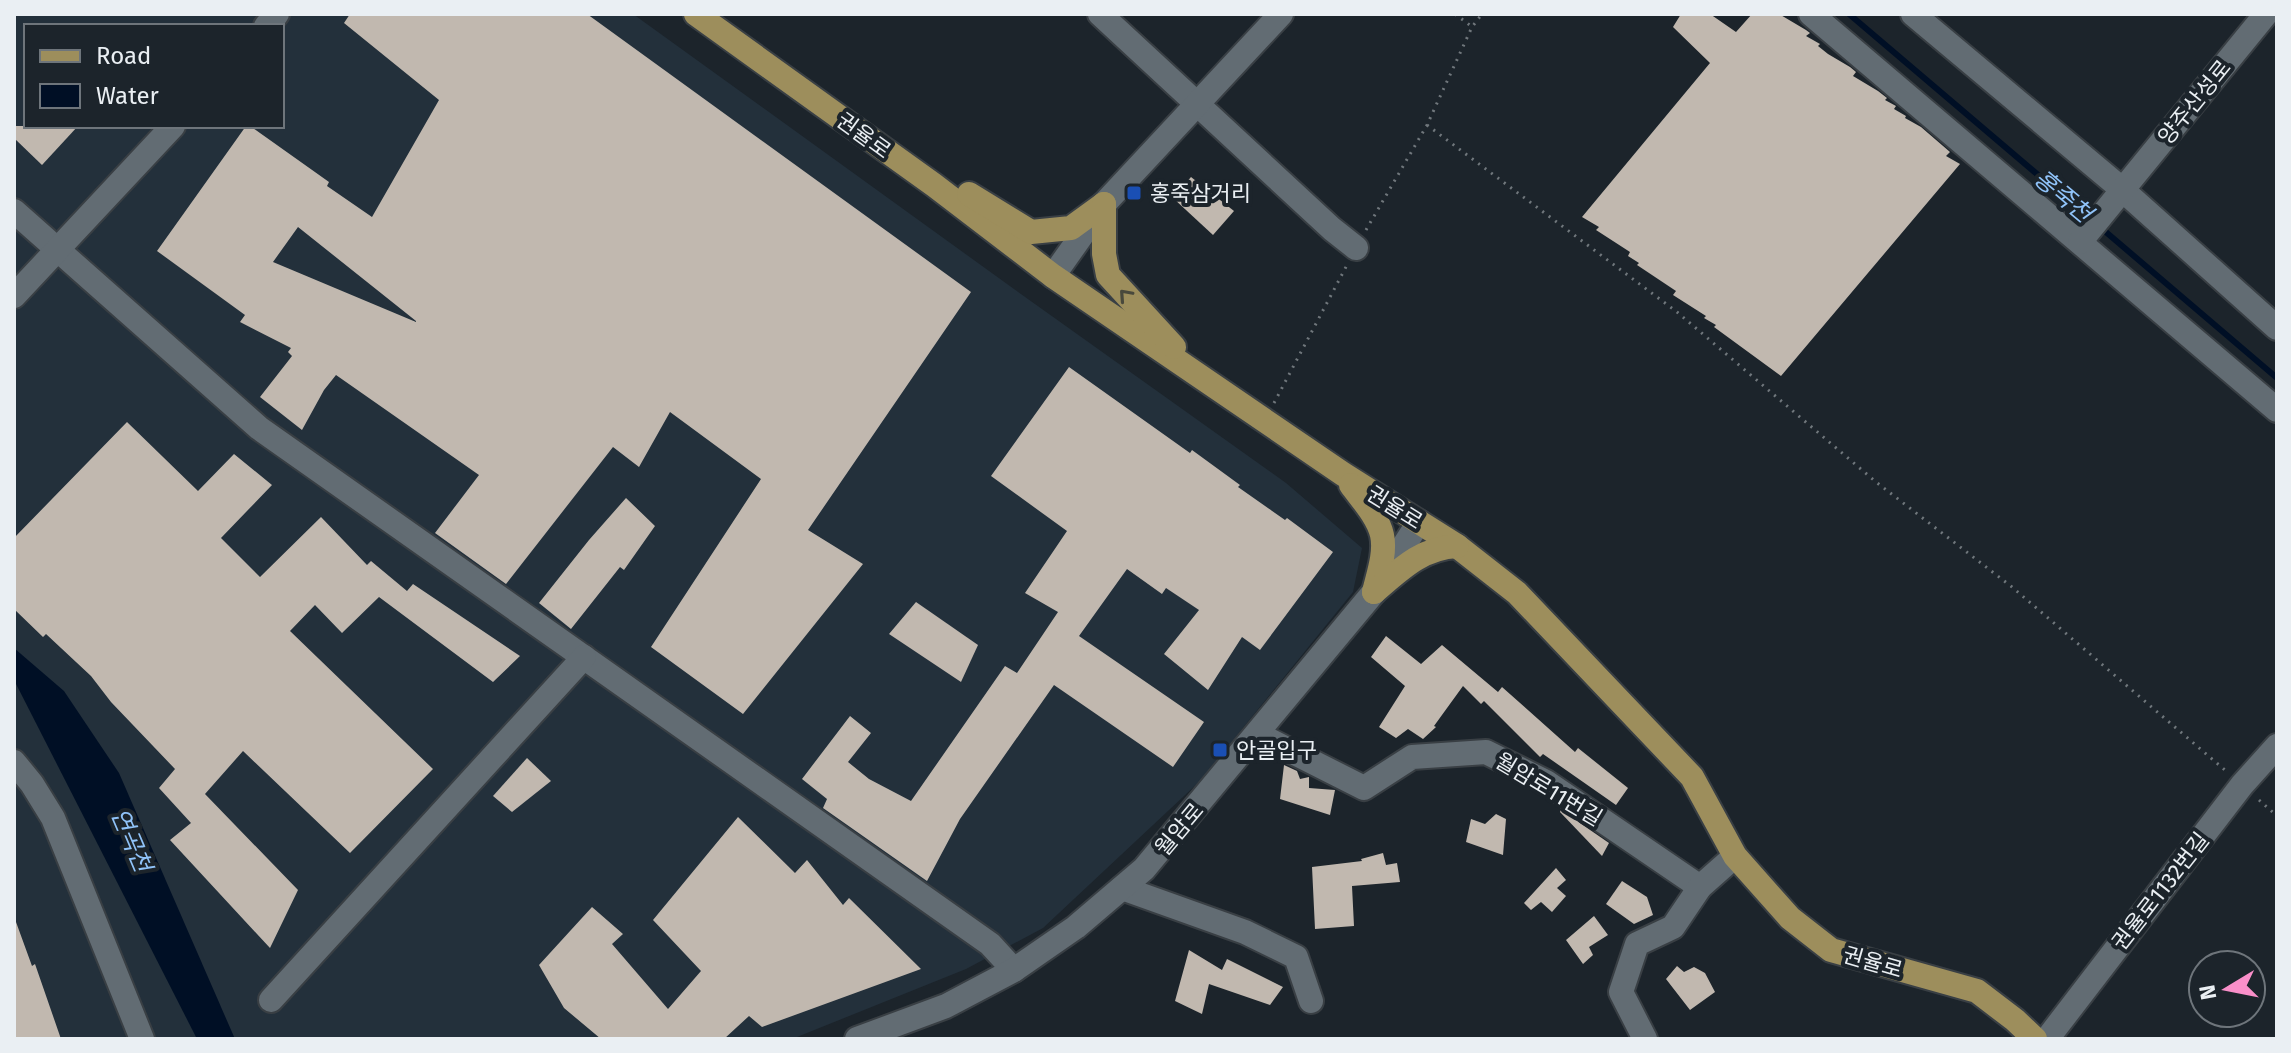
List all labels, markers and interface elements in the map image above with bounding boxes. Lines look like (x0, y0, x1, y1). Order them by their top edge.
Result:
legend (24, 24, 284, 128)
text: Road (96, 42, 151, 70)
street label: 양주산성로 (2152, 54, 2237, 150)
text: Water (96, 82, 160, 110)
street label: 권율로 (831, 107, 896, 164)
water label: 홍죽천 (2029, 164, 2100, 230)
place label: 홍죽삼거리 (1150, 180, 1251, 207)
marker: 홍죽삼거리 (1125, 184, 1143, 202)
one-way arrow (1121, 289, 1135, 304)
street label: 권율로 (1362, 480, 1428, 535)
place label: 안골입구 (1236, 737, 1317, 764)
marker: 안골입구 (1211, 741, 1229, 759)
street label: 월암로11번길 (1490, 747, 1607, 832)
street label: 월암로 (1150, 797, 1209, 861)
water label: 연곡천 (105, 804, 158, 879)
street label: 권율로1132번길 (2106, 827, 2215, 955)
street label: 권율로 (1840, 941, 1906, 984)
north arrow (2187, 949, 2267, 1029)
text: N (2193, 983, 2222, 1002)

